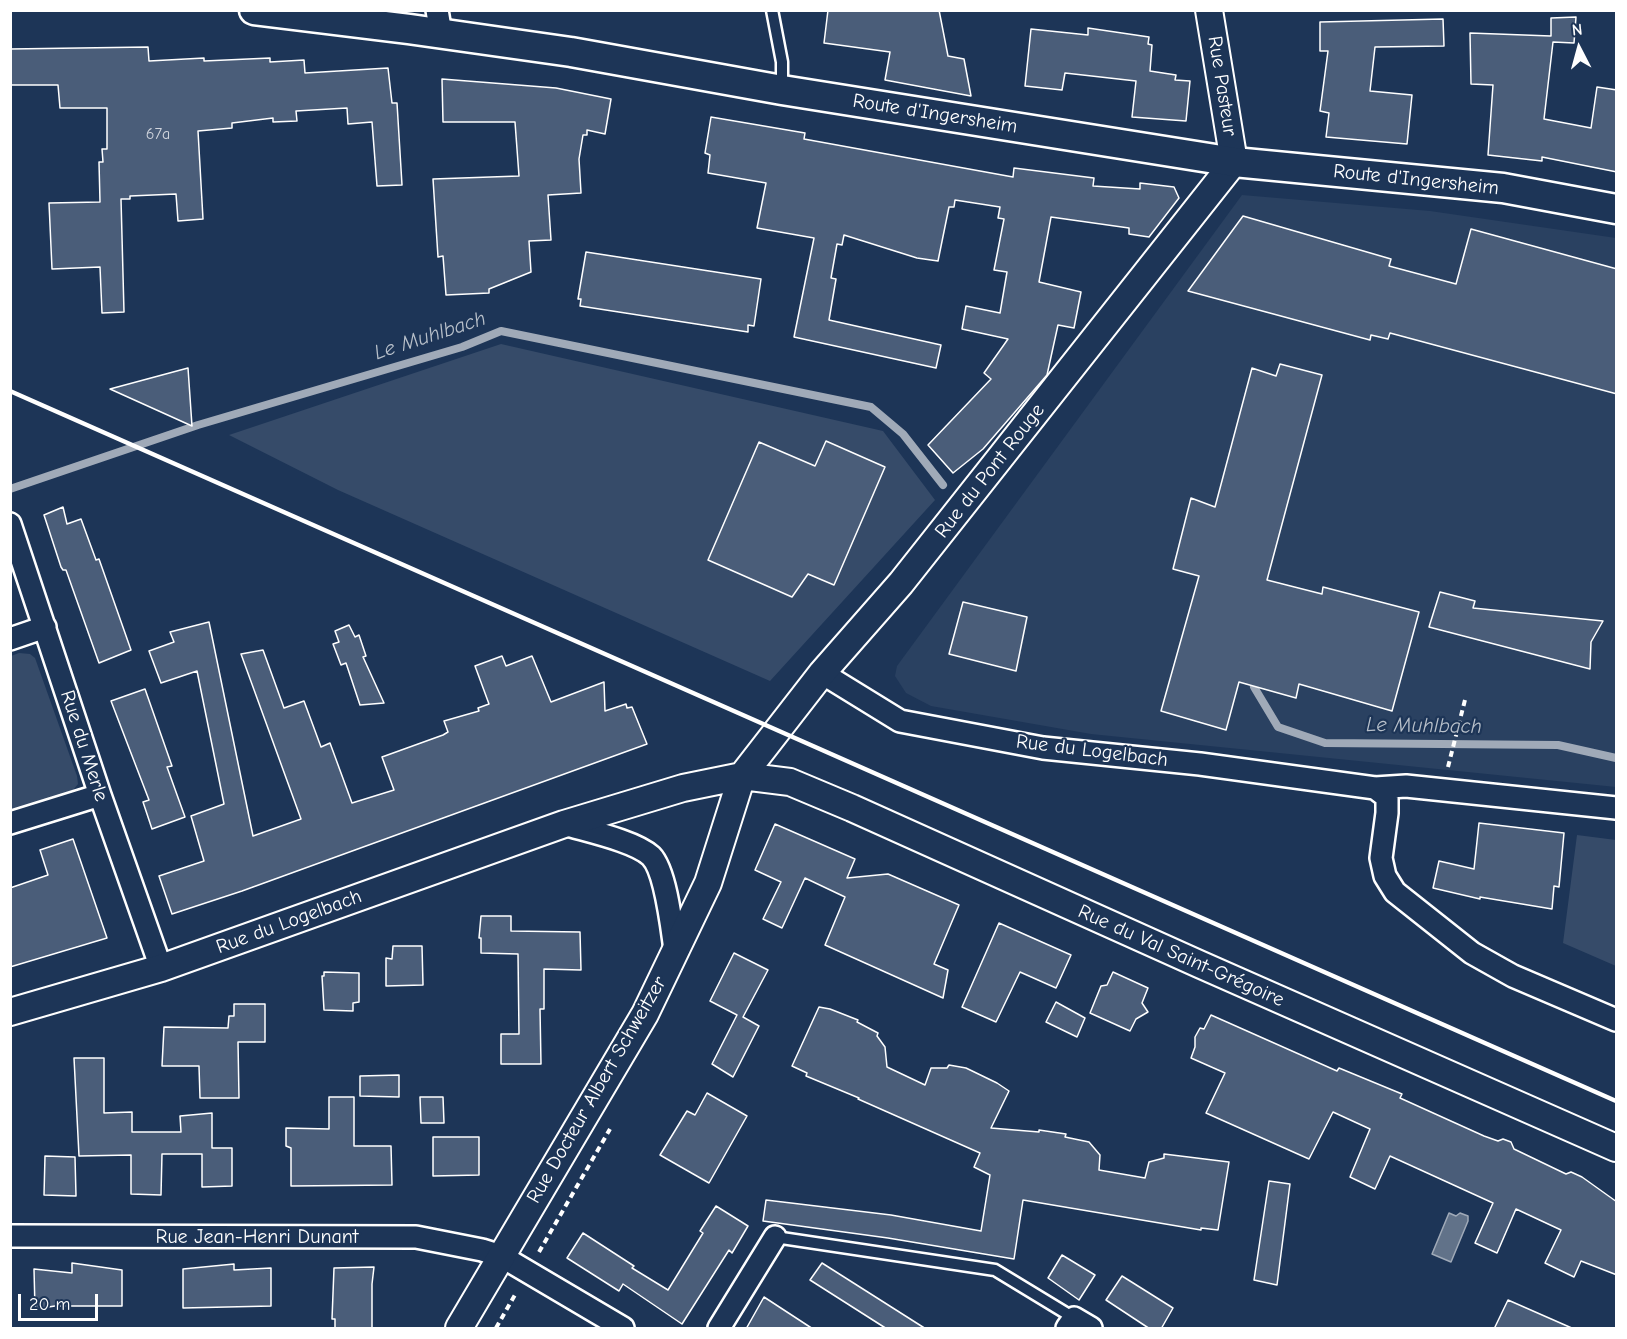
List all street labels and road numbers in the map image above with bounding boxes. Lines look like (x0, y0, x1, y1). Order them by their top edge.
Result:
street label: Rue Pasteur (1202, 34, 1242, 138)
street label: Route d'Ingersheim (851, 89, 1019, 139)
street label: Route d'Ingersheim (1332, 159, 1500, 201)
street label: Rue du Pont Rouge (930, 399, 1050, 543)
street label: Rue du Merle (55, 687, 113, 805)
street label: Rue du Logelbach (1015, 730, 1169, 772)
street label: Rue du Logelbach (213, 885, 365, 959)
street label: Rue du Val Saint-Grégoire (1074, 900, 1288, 1012)
street label: Rue Docteur Albert Schweitzer (522, 972, 672, 1208)
street label: Rue Jean-Henri Dunant (155, 1225, 359, 1249)

